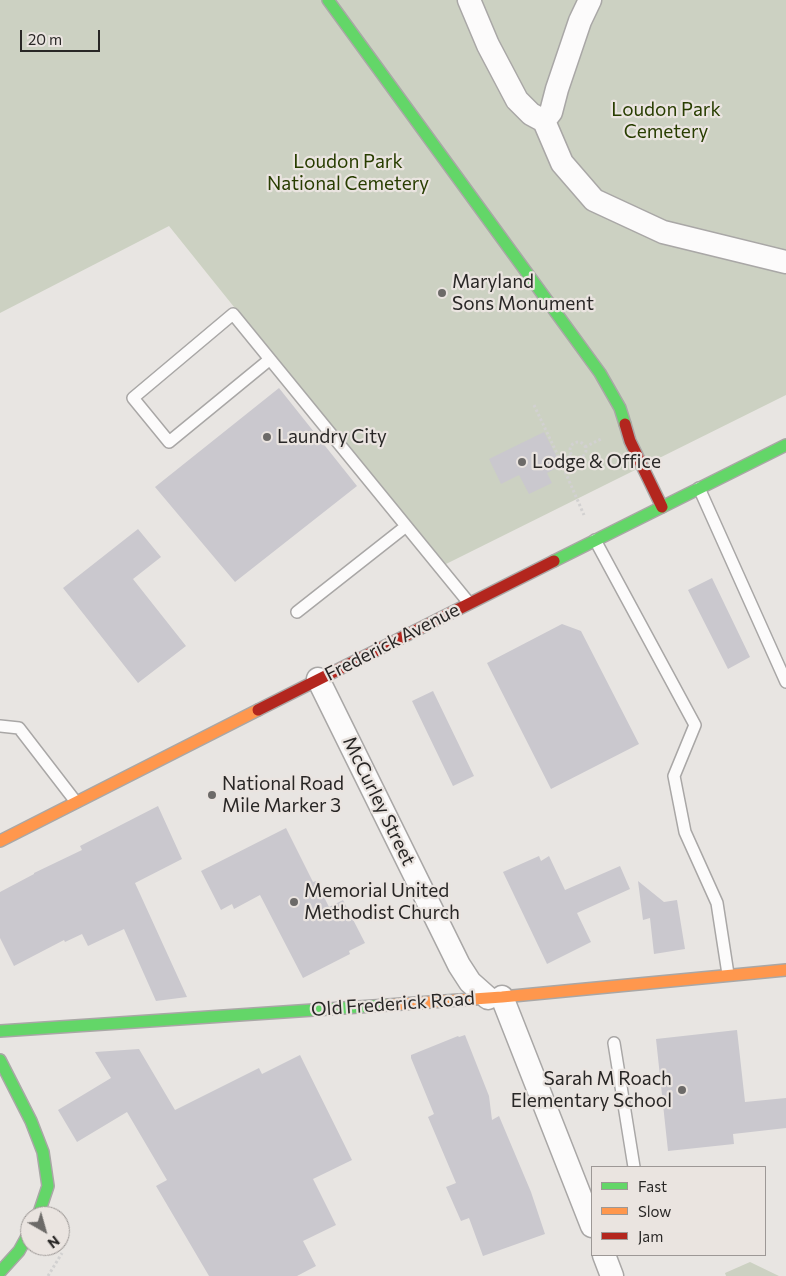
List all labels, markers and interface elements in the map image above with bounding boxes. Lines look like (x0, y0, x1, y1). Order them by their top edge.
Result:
scale bar (22, 20, 102, 52)
text: 20 m (28, 30, 62, 48)
park label: Loudon Park Cemetery (611, 99, 721, 143)
park label: Loudon Park National Cemetery (267, 151, 429, 195)
place label: Maryland Sons Monument (452, 271, 594, 315)
marker: Maryland Sons Monument (436, 287, 448, 299)
place label: Laundry City (277, 426, 387, 448)
marker: Laundry City (261, 431, 273, 443)
place label: Lodge & Office (532, 451, 661, 473)
marker: Lodge & Office (516, 456, 528, 468)
street label: Frederick Avenue (321, 598, 463, 686)
street label: McCurley Street (338, 733, 420, 869)
place label: National Road Mile Marker 3 (222, 773, 344, 817)
marker: National Road Mile Marker 3 (206, 789, 218, 801)
place label: Memorial United Methodist Church (304, 880, 460, 924)
marker: Memorial United Methodist Church (288, 896, 300, 908)
street label: Old Frederick Road (310, 987, 476, 1021)
place label: Sarah M Roach Elementary School (511, 1068, 672, 1112)
marker: Sarah M Roach Elementary School (676, 1084, 688, 1096)
legend (591, 1166, 766, 1256)
text: Fast (638, 1177, 667, 1195)
text: Slow (638, 1202, 671, 1220)
north arrow (20, 1206, 70, 1256)
text: Jam (638, 1227, 663, 1245)
text: N (45, 1232, 63, 1252)

